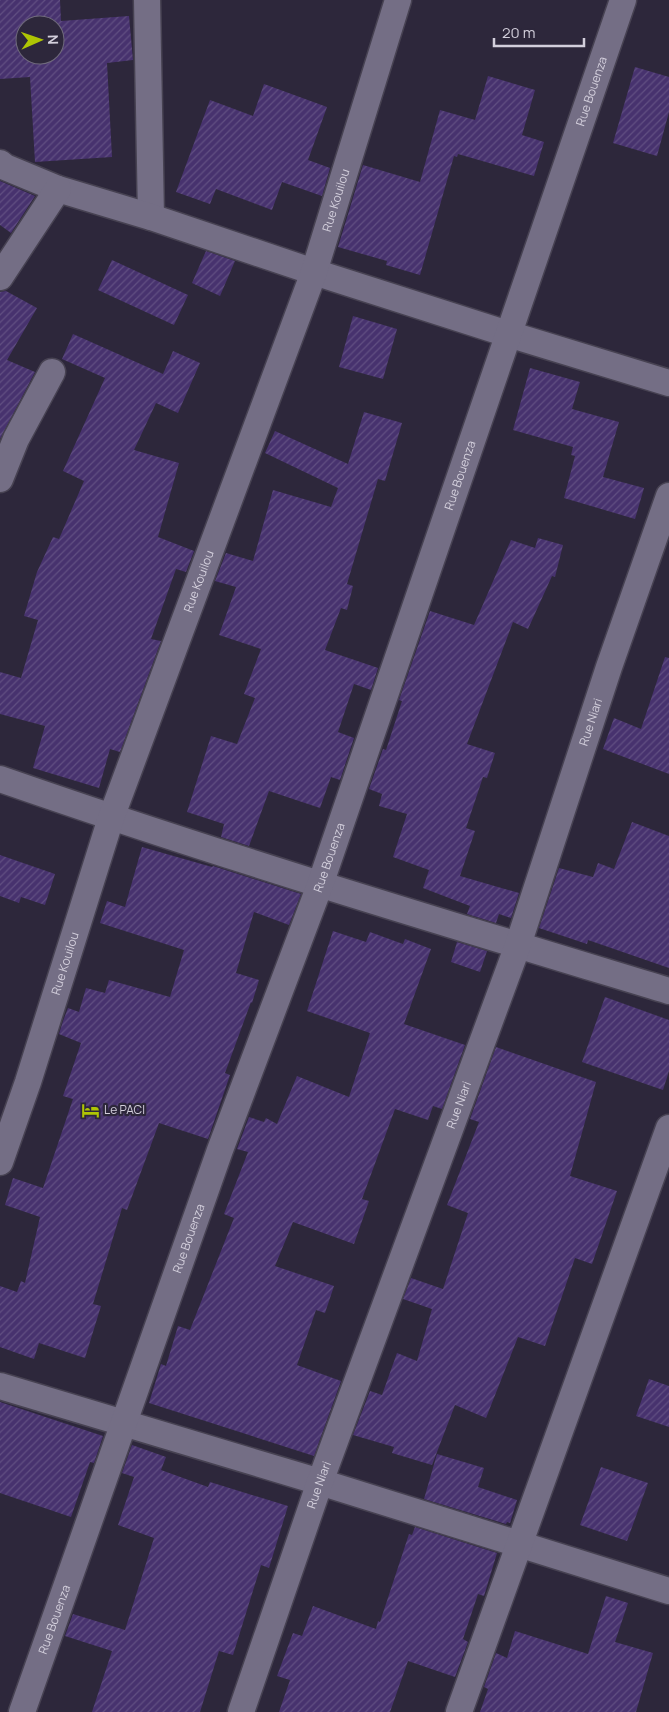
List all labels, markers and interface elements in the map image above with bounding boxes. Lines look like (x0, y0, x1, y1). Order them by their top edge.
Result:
north arrow (15, 15, 65, 65)
scale bar (494, 15, 584, 47)
text: 20 m (502, 22, 535, 43)
text: N (44, 34, 63, 45)
street label: Rue Bouenza (571, 54, 611, 128)
street label: Rue Kouilou (318, 167, 353, 234)
street label: Rue Bouenza (440, 438, 480, 512)
street label: Rue Kouilou (179, 548, 218, 615)
street label: Rue Niari (575, 696, 606, 748)
street label: Rue Bouenza (309, 820, 349, 895)
street label: Rue Kouilou (47, 930, 83, 997)
street label: Rue Niari (442, 1079, 475, 1131)
hotel icon: Le PACI (80, 1100, 100, 1120)
place label: Le PACI (104, 1101, 145, 1118)
street label: Rue Bouenza (168, 1201, 208, 1275)
street label: Rue Niari (302, 1459, 335, 1511)
street label: Rue Bouenza (34, 1582, 74, 1656)

